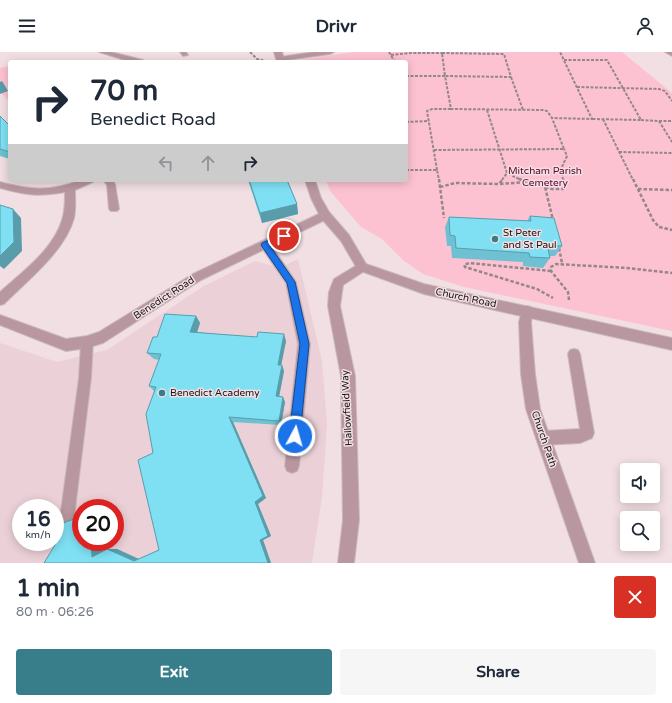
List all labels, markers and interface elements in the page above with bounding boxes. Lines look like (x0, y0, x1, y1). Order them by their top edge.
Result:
icon: menu (16, 15, 38, 37)
text: Drivr (315, 15, 357, 37)
icon: person (634, 15, 656, 37)
text: 70 m (90, 74, 158, 108)
icon: right (24, 76, 76, 128)
text: Benedict Road (90, 108, 216, 130)
icon: left (155, 152, 177, 174)
icon: ahead (197, 152, 219, 174)
icon: right (239, 152, 261, 174)
park label: Mitcham Parish Cemetery (508, 165, 582, 189)
pin (267, 219, 301, 253)
icon: arrive (273, 225, 295, 247)
place label: St Peter and St Paul (503, 227, 557, 251)
marker: St Peter and St Paul (490, 234, 500, 244)
street label: Benedict Road (131, 274, 197, 322)
street label: Church Road (434, 286, 498, 310)
street label: Hallowfield Way (339, 369, 355, 446)
place label: Benedict Academy (170, 387, 260, 399)
marker: Benedict Academy (157, 388, 167, 398)
street label: Church Path (529, 409, 559, 469)
position arrow (274, 415, 316, 457)
map controls (620, 463, 660, 551)
button: sound (620, 463, 660, 503)
speed limit sign: 20 (72, 499, 124, 551)
text: 16 (25, 508, 51, 532)
button: search (620, 511, 660, 551)
text: km/h (25, 529, 51, 541)
text: 1 min (16, 574, 80, 603)
button: close (614, 576, 656, 618)
text: 80 m · 06:26 (16, 604, 94, 620)
button: Exit (16, 649, 332, 695)
button: Share (340, 649, 656, 695)

